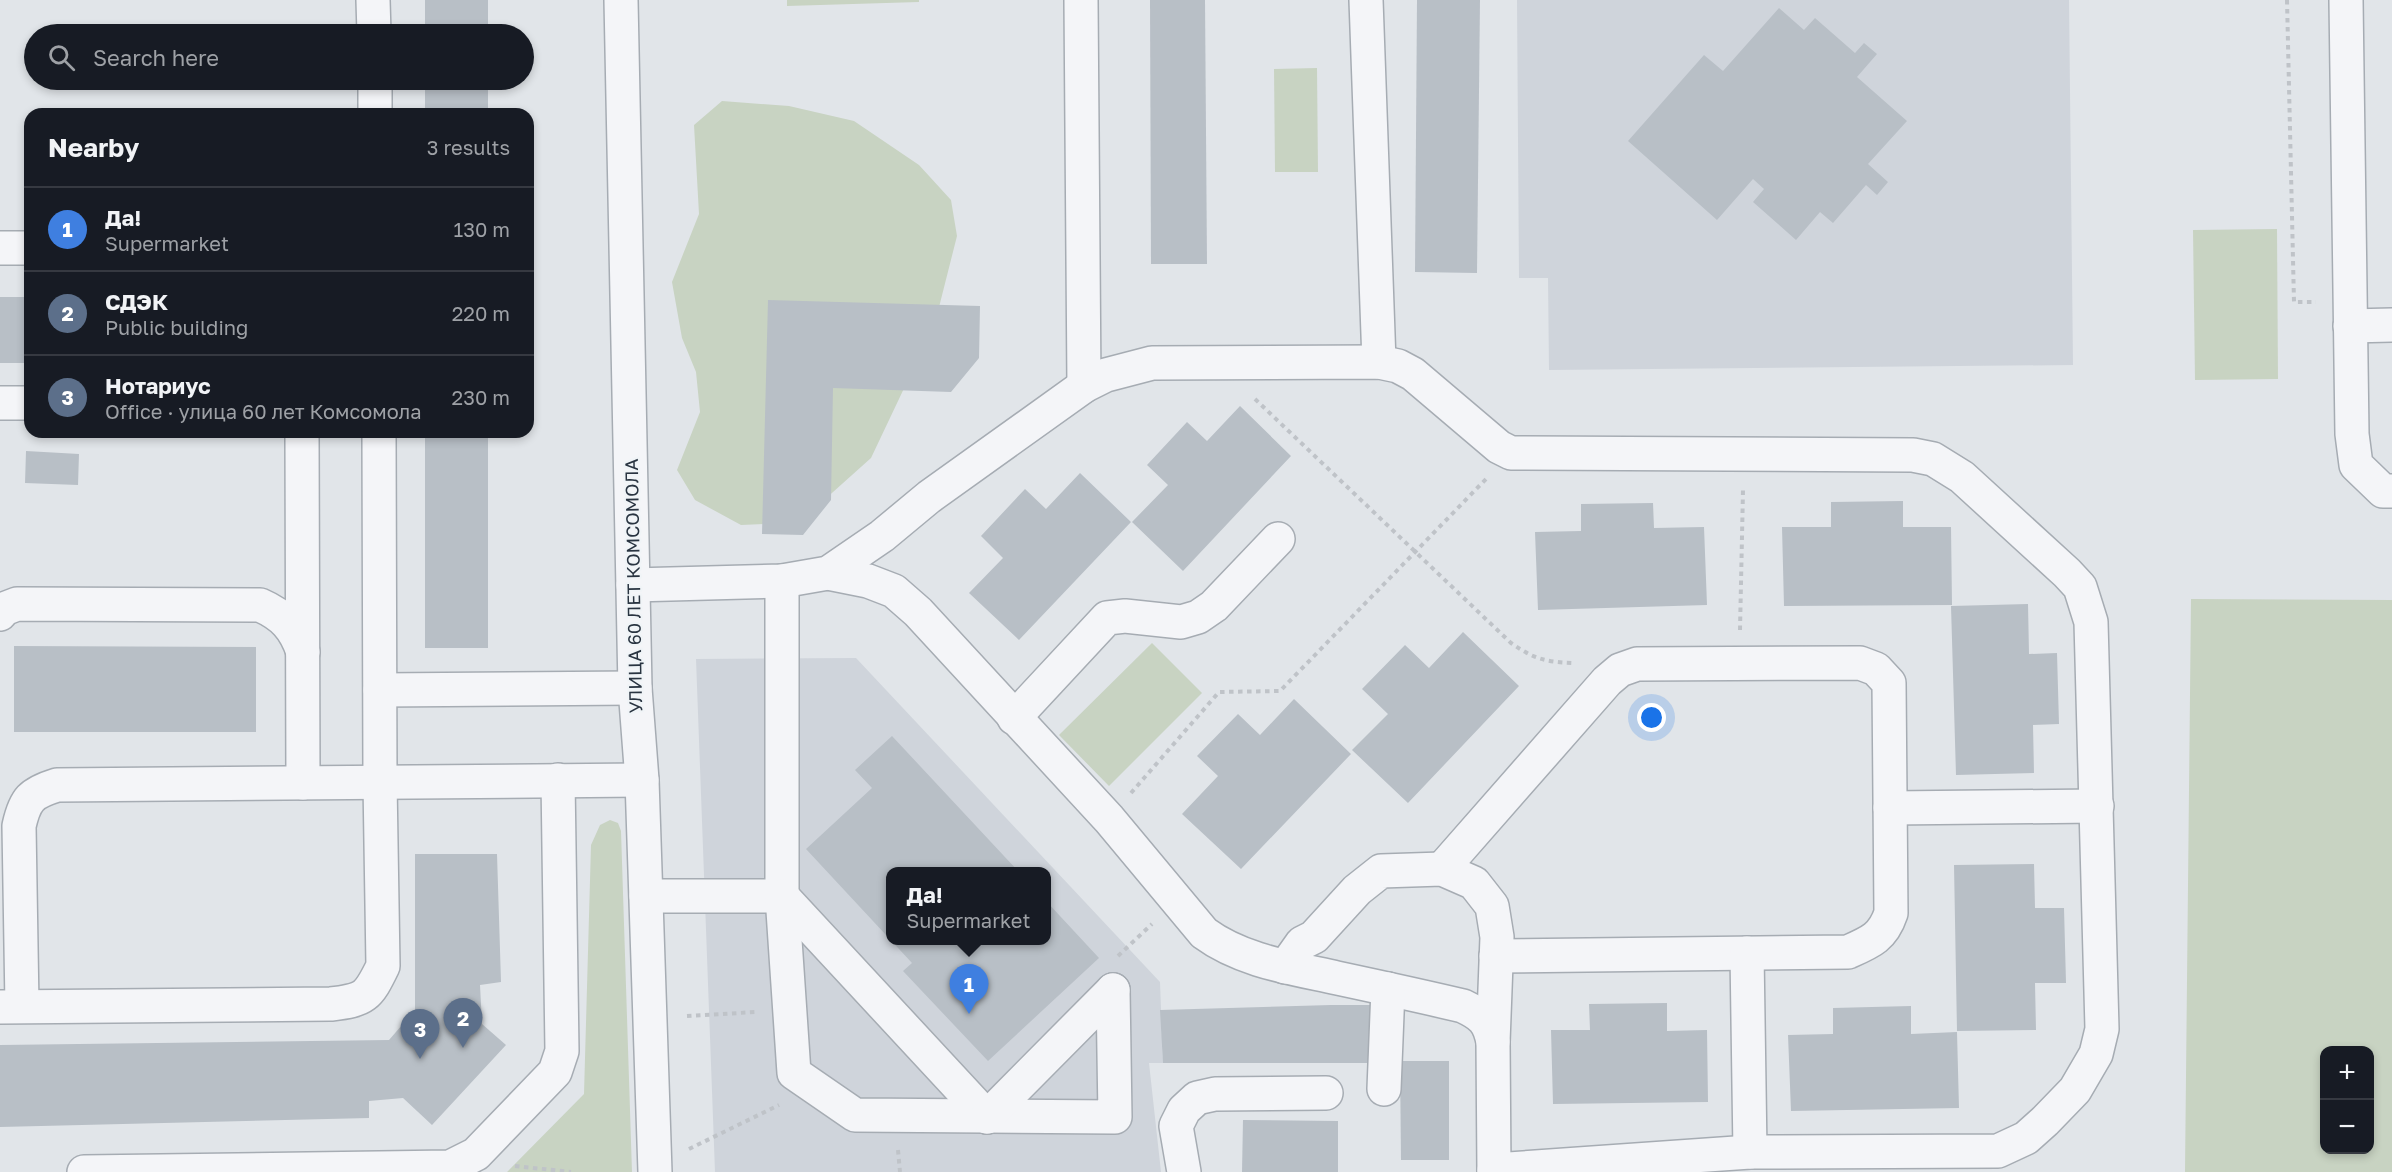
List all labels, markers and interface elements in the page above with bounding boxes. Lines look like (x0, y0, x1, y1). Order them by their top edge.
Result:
search box (24, 24, 534, 90)
icon: search (45, 41, 78, 74)
text: Search here (93, 44, 219, 71)
text: Nearby (48, 132, 139, 163)
text: 3 results (427, 135, 510, 159)
text: Да! (105, 204, 141, 231)
text: 1 (62, 217, 73, 241)
text: 130 m (454, 217, 510, 241)
text: Supermarket (105, 231, 229, 255)
text: СДЭК (105, 288, 168, 315)
text: 2 (61, 301, 74, 325)
text: 220 m (452, 301, 510, 325)
text: Public building (105, 315, 248, 339)
text: Нотариус (105, 372, 211, 399)
text: 3 (61, 385, 74, 409)
text: 230 m (452, 385, 510, 409)
text: Office · улица 60 лет Комсомола (105, 399, 422, 423)
street label: УЛИЦА 60 ЛЕТ КОМСОМОЛА (620, 458, 646, 714)
your location (1637, 703, 1666, 732)
popup (886, 867, 1051, 945)
text: Да! (907, 881, 943, 908)
text: Supermarket (907, 908, 1030, 932)
pin: 1 (950, 964, 988, 1014)
pin: 2 (444, 998, 482, 1048)
pin: 3 (400, 1010, 440, 1059)
map controls (2320, 1046, 2374, 1154)
button: + (2320, 1046, 2374, 1100)
button: − (2320, 1100, 2374, 1154)

